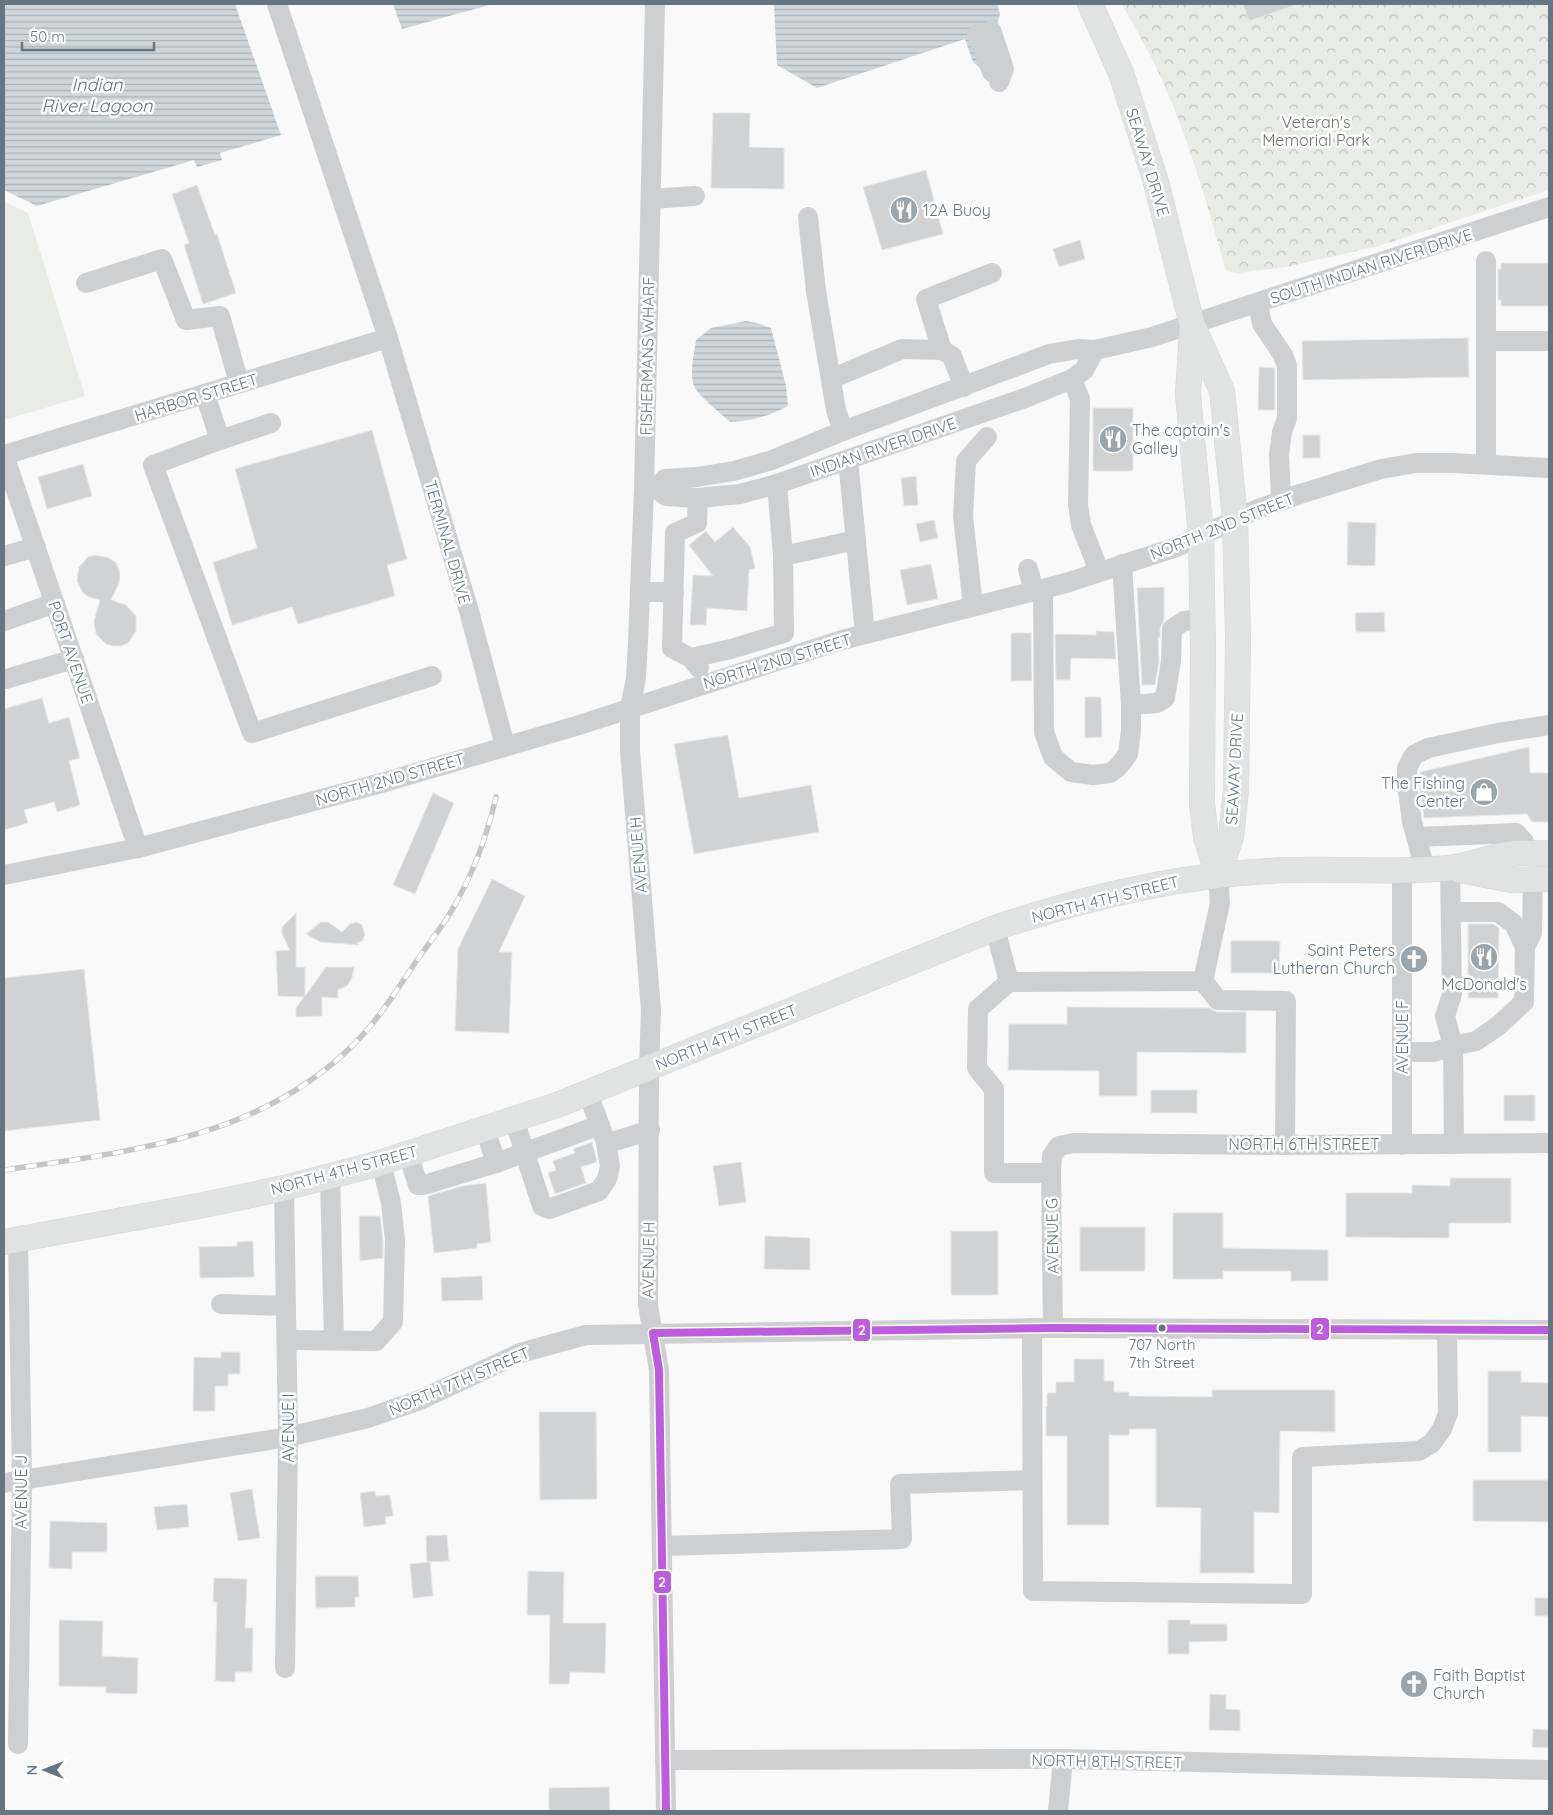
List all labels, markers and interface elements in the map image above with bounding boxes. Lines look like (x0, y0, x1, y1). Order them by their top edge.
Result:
scale bar (22, 20, 155, 52)
text: 50 m (30, 27, 65, 46)
water label: Indian River Lagoon (42, 73, 153, 117)
street label: SEAWAY DRIVE (1122, 105, 1174, 219)
park label: Veteran's Memorial Park (1262, 112, 1370, 150)
restaurant icon: 12A Buoy (889, 195, 919, 225)
place label: 12A Buoy (923, 200, 991, 220)
street label: SOUTH INDIAN RIVER DRIVE (1267, 224, 1475, 308)
street label: FISHERMANS WHARF (636, 276, 658, 436)
street label: HARBOR STREET (132, 369, 260, 425)
street label: INDIAN RIVER DRIVE (807, 413, 959, 481)
place label: The captain's Galley (1132, 420, 1230, 458)
restaurant icon: The captain's Galley (1098, 424, 1128, 454)
street label: TERMINAL DRIVE (421, 478, 475, 606)
street label: NORTH 2ND STREET (1147, 488, 1297, 564)
street label: PORT AVENUE (44, 598, 98, 706)
street label: NORTH 2ND STREET (701, 629, 854, 693)
street label: SEAWAY DRIVE (1221, 712, 1247, 826)
street label: NORTH 2ND STREET (313, 748, 467, 810)
place label: The Fishing Center (1381, 773, 1465, 811)
shop icon: The Fishing Center (1469, 777, 1499, 807)
street label: AVENUE H (625, 816, 651, 894)
street label: NORTH 4TH STREET (1029, 871, 1181, 927)
place label: Saint Peters Lutheran Church (1273, 940, 1395, 978)
restaurant icon: McDonald's (1469, 942, 1499, 972)
church icon: Saint Peters Lutheran Church (1399, 944, 1429, 974)
place label: McDonald's (1441, 974, 1527, 994)
street label: NORTH 4TH STREET (652, 999, 800, 1075)
street label: AVENUE F (1392, 1000, 1412, 1074)
street label: NORTH 6TH STREET (1228, 1134, 1380, 1154)
street label: NORTH 4TH STREET (268, 1141, 420, 1199)
street label: AVENUE G (1041, 1198, 1063, 1274)
street label: AVENUE H (637, 1222, 659, 1298)
line badge: 2 (1310, 1317, 1330, 1341)
line badge: 2 (852, 1318, 871, 1342)
text: 2 (1316, 1320, 1324, 1338)
text: 2 (858, 1321, 866, 1339)
marker: 707 North 7th Street (1157, 1323, 1167, 1333)
place label: 707 North 7th Street (1129, 1335, 1195, 1372)
street label: NORTH 7TH STREET (386, 1342, 533, 1420)
street label: AVENUE I (278, 1393, 298, 1463)
street label: AVENUE J (11, 1455, 31, 1529)
line badge: 2 (653, 1570, 672, 1594)
text: 2 (658, 1573, 666, 1591)
place label: Faith Baptist Church (1433, 1665, 1525, 1703)
church icon: Faith Baptist Church (1399, 1669, 1429, 1699)
north arrow (20, 1745, 70, 1795)
street label: NORTH 8TH STREET (1031, 1750, 1183, 1772)
text: N (23, 1765, 41, 1775)

